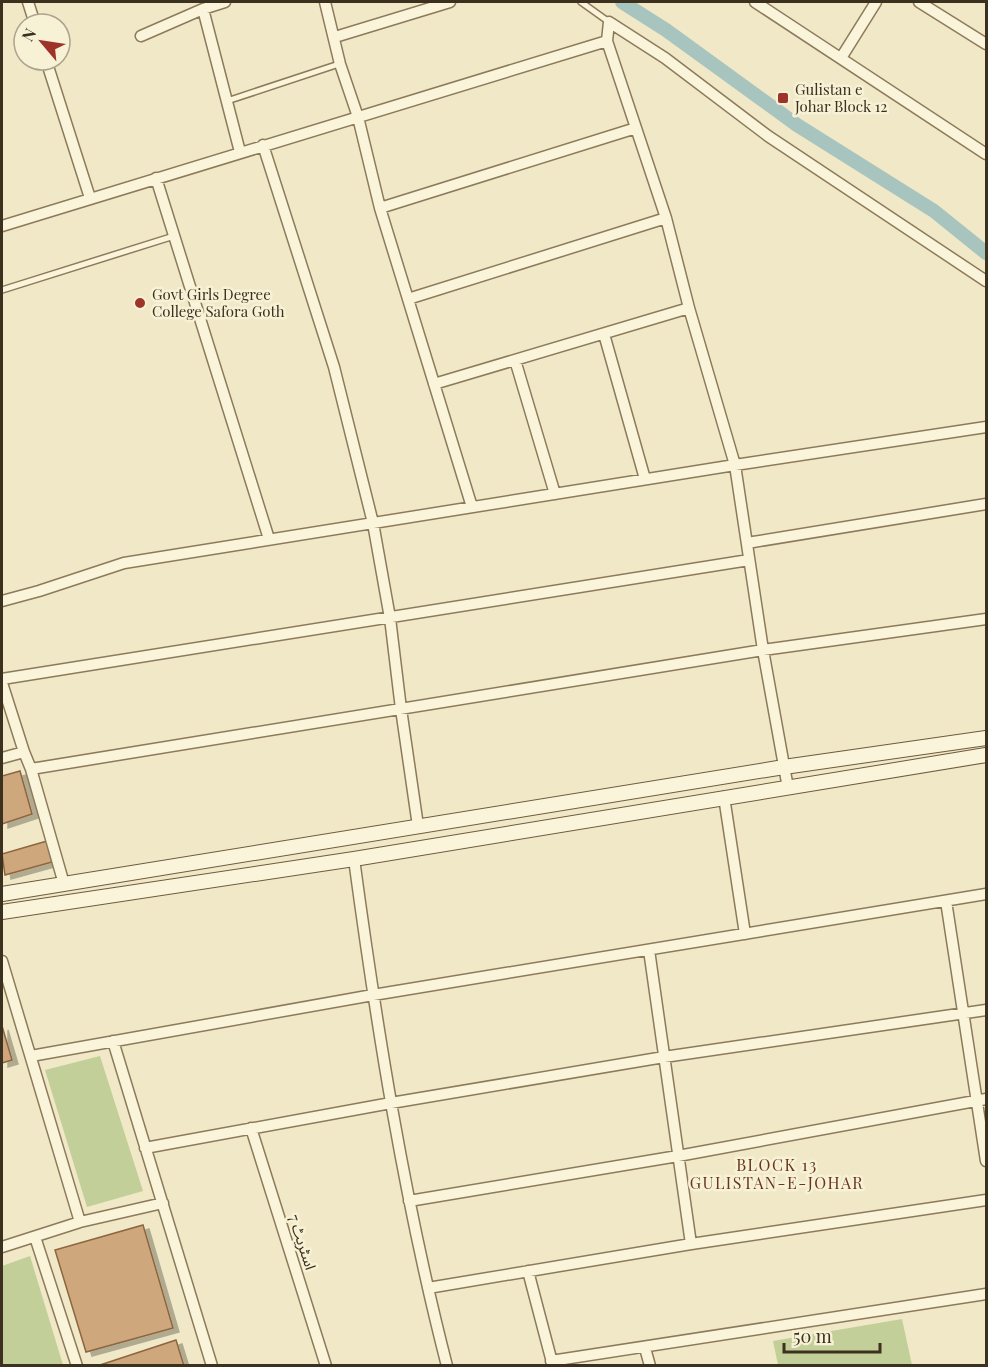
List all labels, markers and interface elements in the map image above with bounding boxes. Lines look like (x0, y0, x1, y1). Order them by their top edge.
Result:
north arrow (12, 12, 72, 72)
text: N (16, 24, 41, 45)
place label: Gulistan e Johar Block 12 (794, 79, 887, 116)
marker: Gulistan e Johar Block 12 (776, 91, 790, 105)
place label: Govt Girls Degree College Safora Goth (152, 284, 285, 321)
marker: Govt Girls Degree College Safora Goth (133, 296, 147, 310)
district label: BLOCK 13 GULISTAN-E-JOHAR (690, 1154, 864, 1193)
street label: اسٹریٹ 7 (285, 1212, 321, 1272)
scale bar (784, 1316, 880, 1354)
text: 50 m (793, 1324, 832, 1348)

